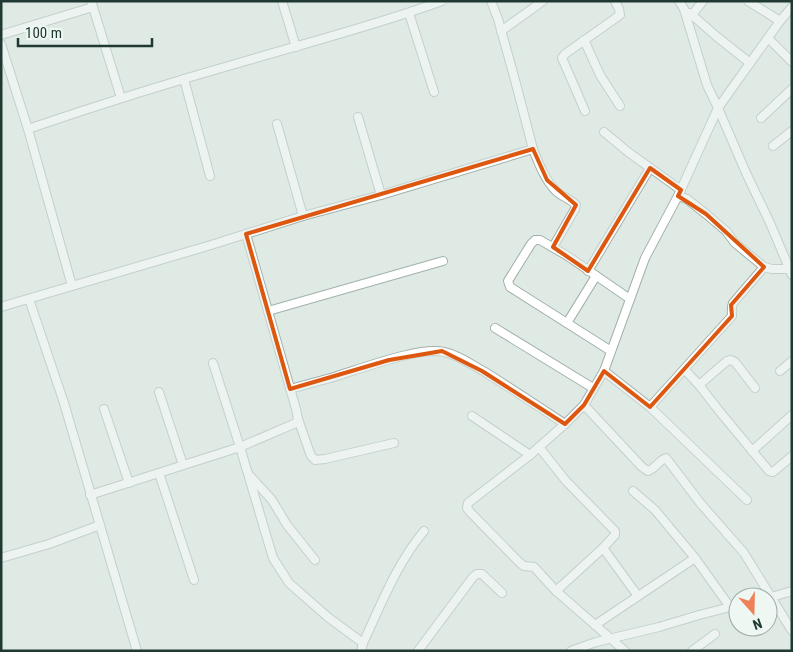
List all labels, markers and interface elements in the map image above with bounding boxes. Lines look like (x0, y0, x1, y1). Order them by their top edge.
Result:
scale bar (18, 15, 151, 47)
text: 100 m (25, 24, 62, 42)
north arrow (728, 587, 778, 637)
text: N (751, 615, 764, 633)

